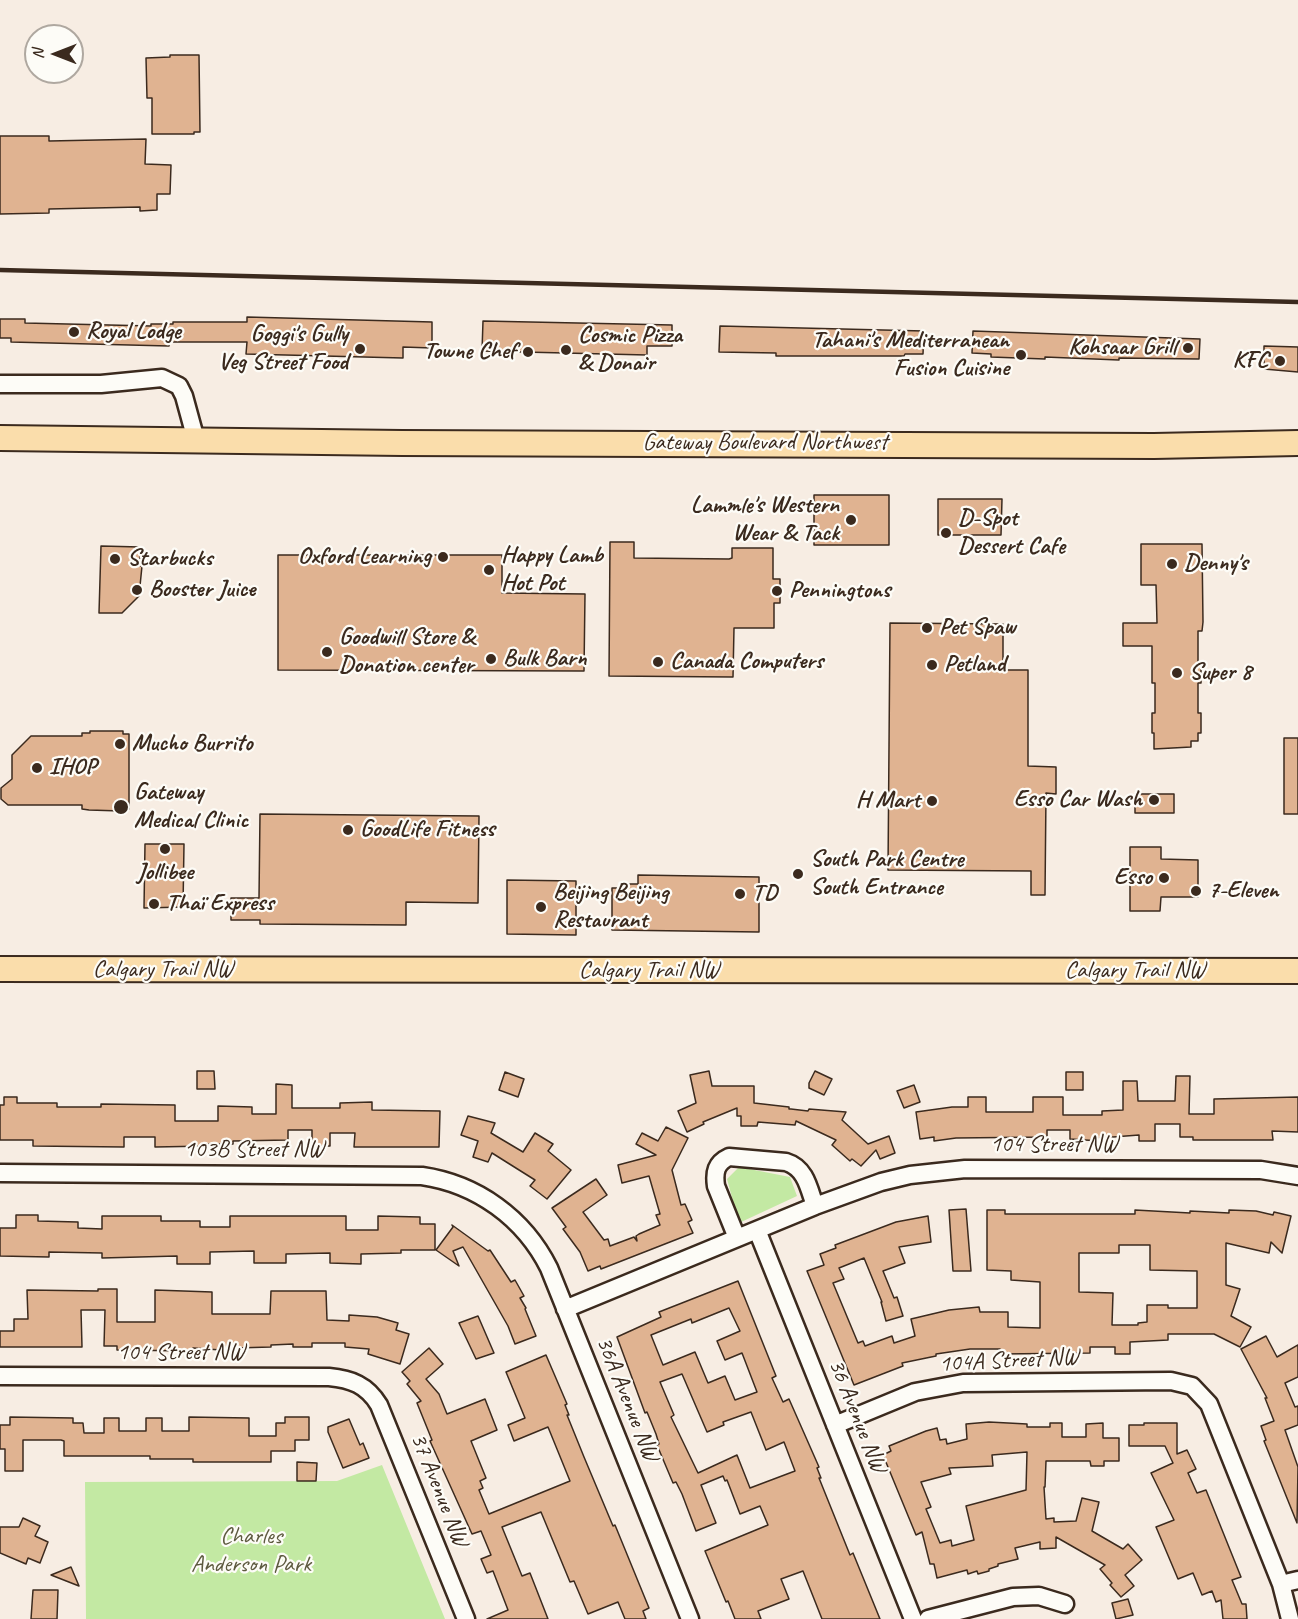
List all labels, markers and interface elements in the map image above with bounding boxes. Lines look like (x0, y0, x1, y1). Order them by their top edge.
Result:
north arrow (24, 24, 84, 84)
text: N (28, 49, 48, 59)
place label: Royal Lodge (86, 318, 181, 346)
place label: Goggi's Gully Veg Street Food (218, 321, 348, 377)
place label: Cosmic Pizza & Donair (578, 322, 682, 378)
marker: Royal Lodge (67, 325, 81, 339)
place label: Tahani's Mediterranean Fusion Cuisine (812, 327, 1009, 383)
place label: Kohsaar Grill (1068, 334, 1176, 362)
place label: Towne Chef (423, 338, 516, 366)
marker: Kohsaar Grill (1181, 341, 1195, 355)
marker: Goggi's Gully Veg Street Food (353, 342, 367, 356)
marker: Cosmic Pizza & Donair (559, 343, 573, 357)
marker: Towne Chef (521, 345, 535, 359)
place label: KFC (1232, 347, 1268, 375)
marker: Tahani's Mediterranean Fusion Cuisine (1014, 348, 1028, 362)
marker: KFC (1273, 354, 1287, 368)
street label: Gateway Boulevard Northwest (643, 429, 887, 457)
place label: Lammle's Western Wear & Tack (691, 492, 839, 548)
place label: D-Spot Dessert Cafe (958, 505, 1065, 561)
marker: Lammle's Western Wear & Tack (844, 513, 858, 527)
marker: D-Spot Dessert Cafe (939, 526, 953, 540)
place label: Happy Lamb Hot Pot (501, 542, 603, 598)
place label: Oxford Learning (298, 543, 431, 571)
place label: Starbucks (127, 545, 212, 573)
marker: Oxford Learning (436, 550, 450, 564)
place label: Denny's (1184, 550, 1248, 578)
marker: Starbucks (108, 552, 122, 566)
marker: Denny's (1165, 557, 1179, 571)
marker: Happy Lamb Hot Pot (482, 563, 496, 577)
place label: Booster Juice (149, 576, 255, 604)
place label: Penningtons (789, 577, 890, 605)
marker: Booster Juice (130, 583, 144, 597)
marker: Penningtons (770, 584, 784, 598)
place label: Pet Spaw (939, 614, 1016, 642)
marker: Pet Spaw (920, 621, 934, 635)
place label: Goodwill Store & Donation center (339, 624, 474, 680)
marker: Goodwill Store & Donation center (320, 645, 334, 659)
place label: Bulk Barn (503, 645, 587, 673)
place label: Canada Computers (670, 648, 823, 676)
place label: Petland (944, 651, 1005, 679)
marker: Bulk Barn (484, 652, 498, 666)
marker: Canada Computers (651, 655, 665, 669)
marker: Petland (925, 658, 939, 672)
place label: Super 8 (1189, 659, 1252, 687)
marker: Super 8 (1170, 666, 1184, 680)
place label: Mucho Burrito (132, 730, 253, 758)
marker: Mucho Burrito (113, 737, 127, 751)
place label: IHOP (49, 754, 96, 782)
marker: IHOP (30, 761, 44, 775)
place label: Gateway Medical Clinic (134, 779, 248, 835)
place label: Esso Car Wash (1014, 786, 1142, 814)
place label: H Mart (856, 787, 920, 815)
marker: Esso Car Wash (1147, 793, 1161, 807)
marker: H Mart (925, 794, 939, 808)
marker: Gateway Medical Clinic (112, 798, 130, 816)
place label: GoodLife Fitness (360, 816, 495, 844)
marker: GoodLife Fitness (341, 823, 355, 837)
marker: Jollibee (158, 842, 172, 856)
place label: South Park Centre South Entrance (810, 846, 964, 902)
place label: Jollibee (137, 859, 193, 887)
place label: Esso (1114, 864, 1152, 892)
marker: South Park Centre South Entrance (791, 867, 805, 881)
marker: Esso (1157, 871, 1171, 885)
place label: 7-Eleven (1208, 877, 1279, 905)
place label: Beijing Beijing Restaurant (553, 879, 668, 935)
place label: TD (752, 880, 777, 908)
marker: 7-Eleven (1189, 884, 1203, 898)
marker: TD (733, 887, 747, 901)
place label: Thaï Express (166, 890, 274, 918)
marker: Thaï Express (147, 897, 161, 911)
marker: Beijing Beijing Restaurant (534, 900, 548, 914)
street label: Calgary Trail NW (93, 956, 233, 984)
street label: Calgary Trail NW (579, 957, 719, 985)
street label: Calgary Trail NW (1065, 957, 1205, 985)
street label: 104 Street NW (990, 1131, 1118, 1159)
street label: 103B Street NW (184, 1136, 324, 1164)
street label: 36A Avenue NW (589, 1332, 665, 1466)
street label: 104 Street NW (117, 1339, 245, 1367)
street label: 104A Street NW (938, 1343, 1080, 1379)
street label: 36 Avenue NW (821, 1355, 893, 1477)
street label: 37 Avenue NW (403, 1429, 475, 1551)
park label: Charles Anderson Park (191, 1523, 311, 1579)

